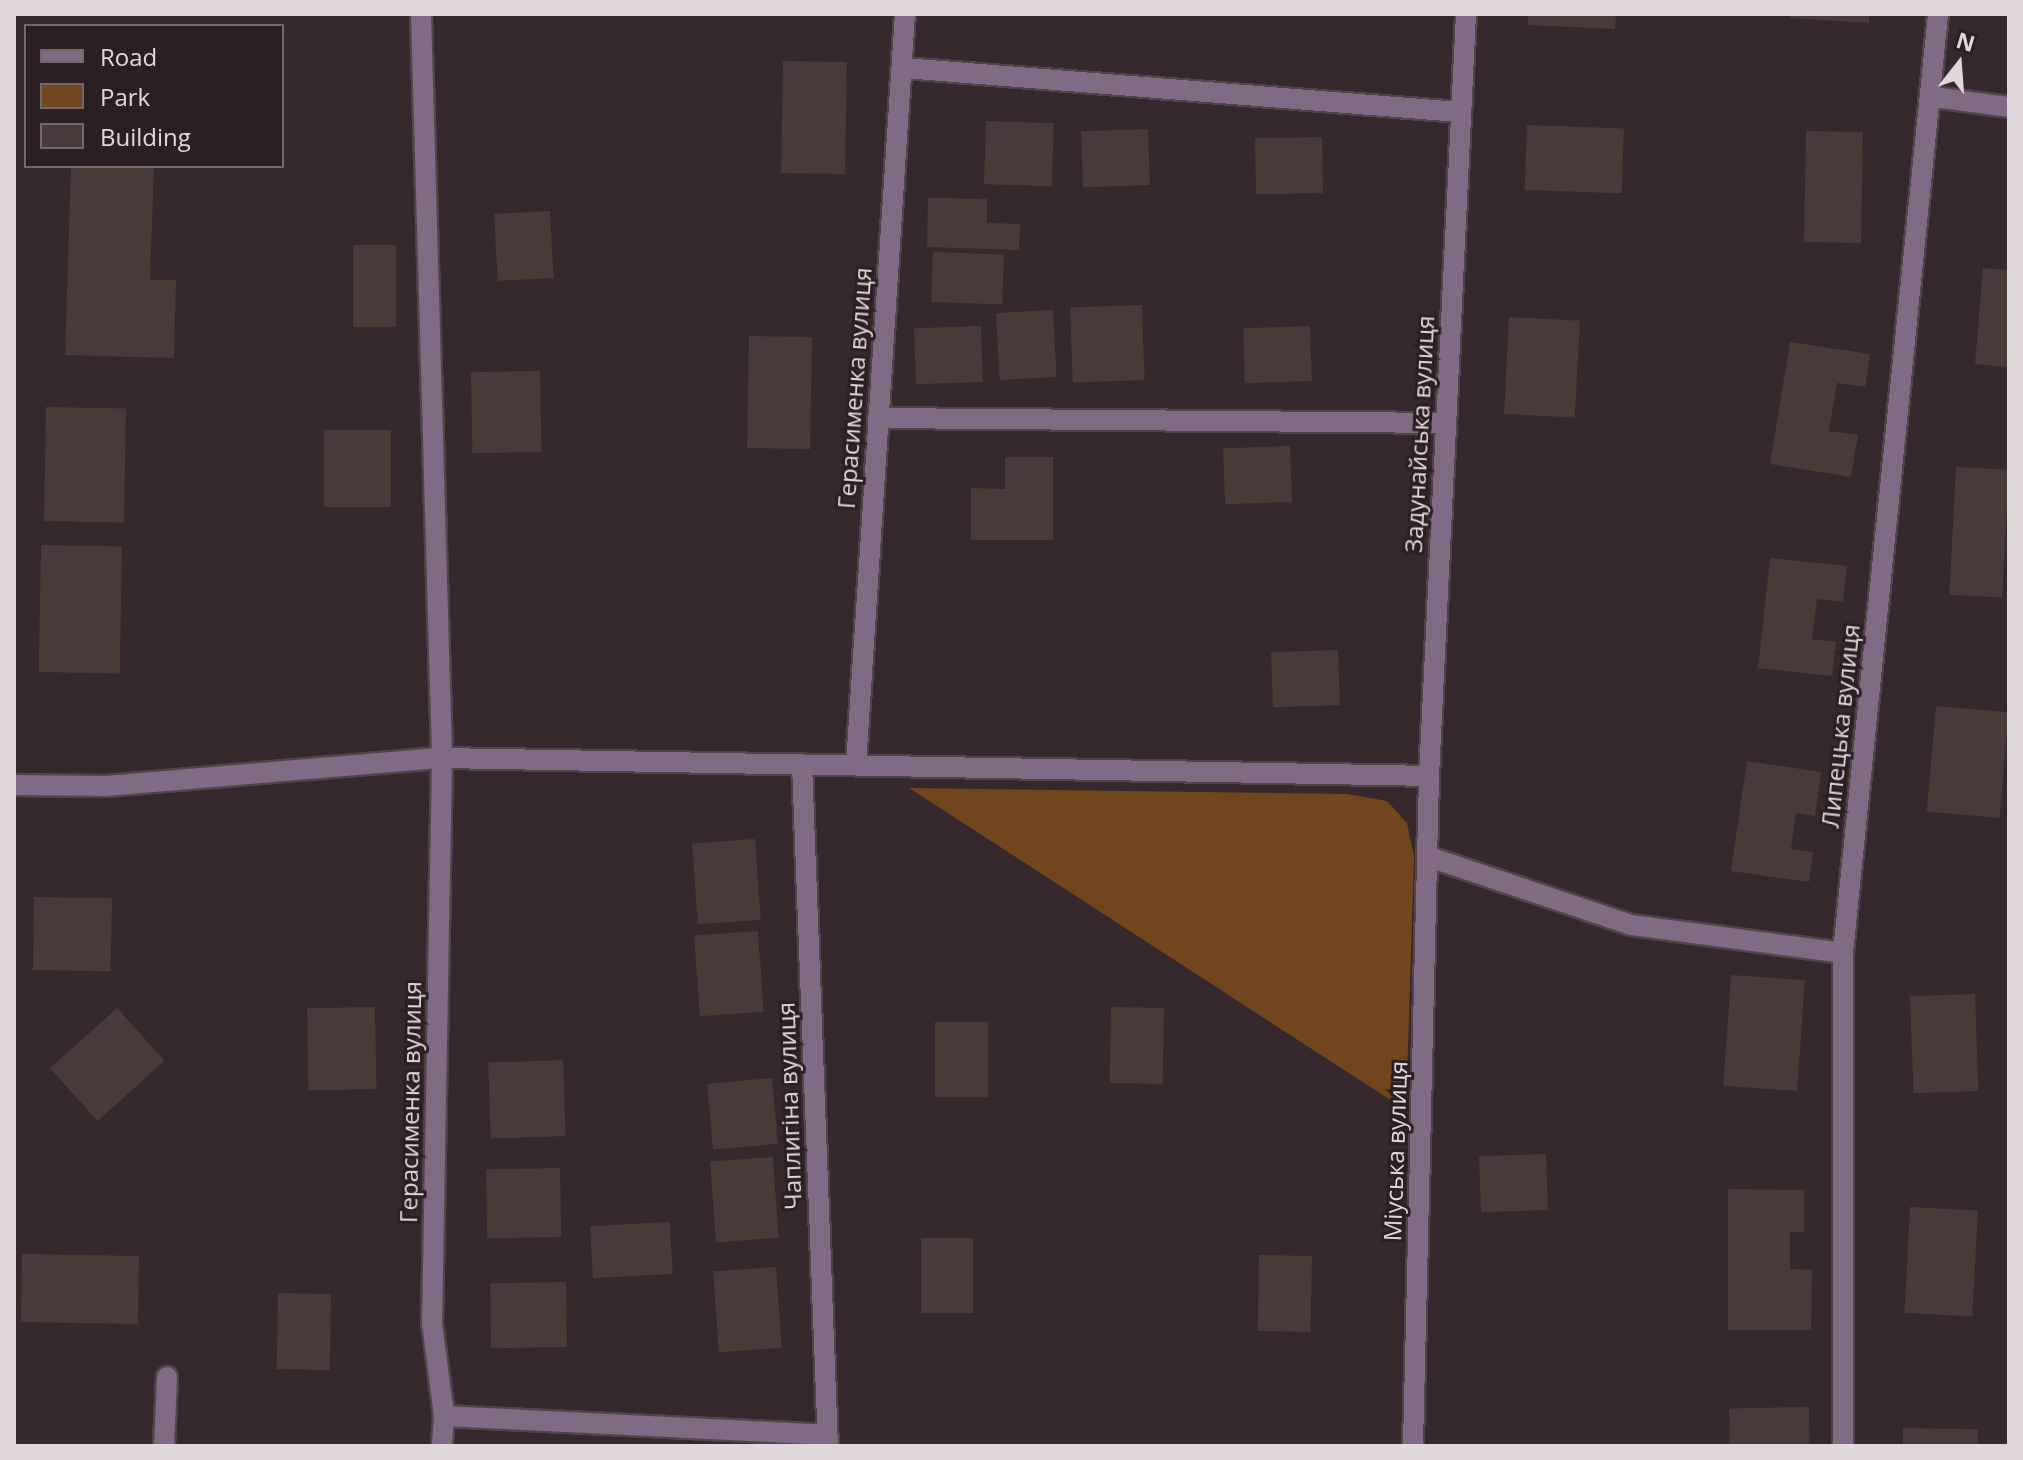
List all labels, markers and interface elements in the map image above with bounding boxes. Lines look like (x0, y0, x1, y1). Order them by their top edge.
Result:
legend (24, 24, 284, 168)
north arrow (1919, 24, 1999, 104)
text: N (1953, 24, 1979, 58)
text: Road (100, 40, 157, 73)
text: Park (100, 80, 150, 113)
text: Building (100, 120, 191, 153)
street label: Герасименка вулиця (831, 266, 877, 510)
street label: Задунайська вулиця (1398, 315, 1440, 553)
street label: Липецька вулиця (1815, 623, 1865, 829)
street label: Герасименка вулиця (393, 981, 427, 1223)
street label: Чаплигіна вулиця (771, 1001, 807, 1211)
street label: Міуська вулиця (1377, 1060, 1413, 1242)

